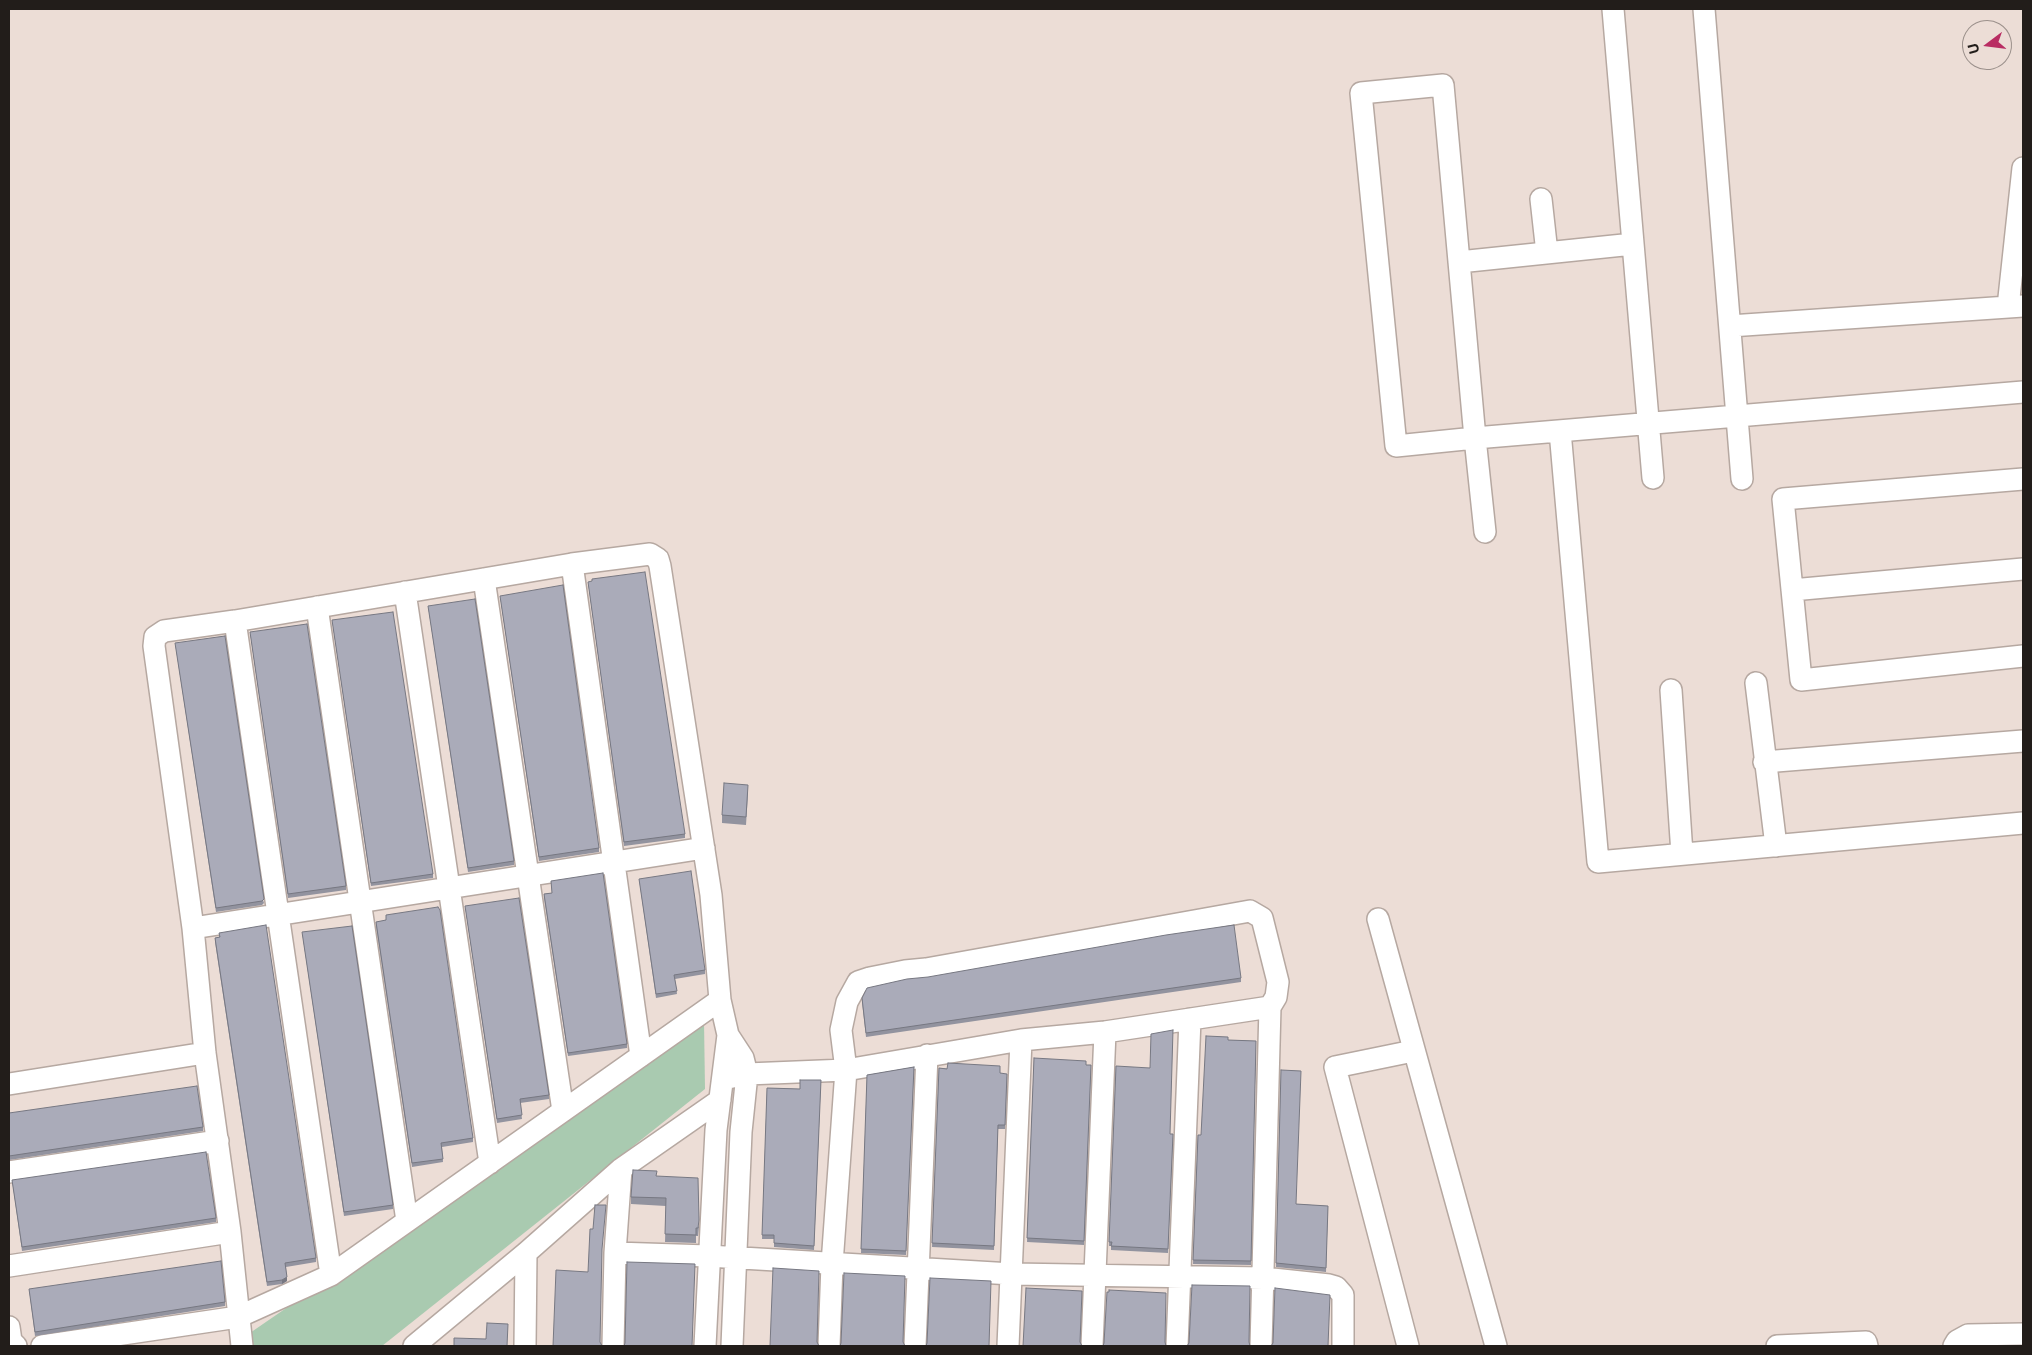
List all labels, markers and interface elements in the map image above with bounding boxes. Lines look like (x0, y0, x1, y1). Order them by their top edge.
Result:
north arrow (1962, 20, 2012, 70)
text: U (1963, 42, 1983, 56)

